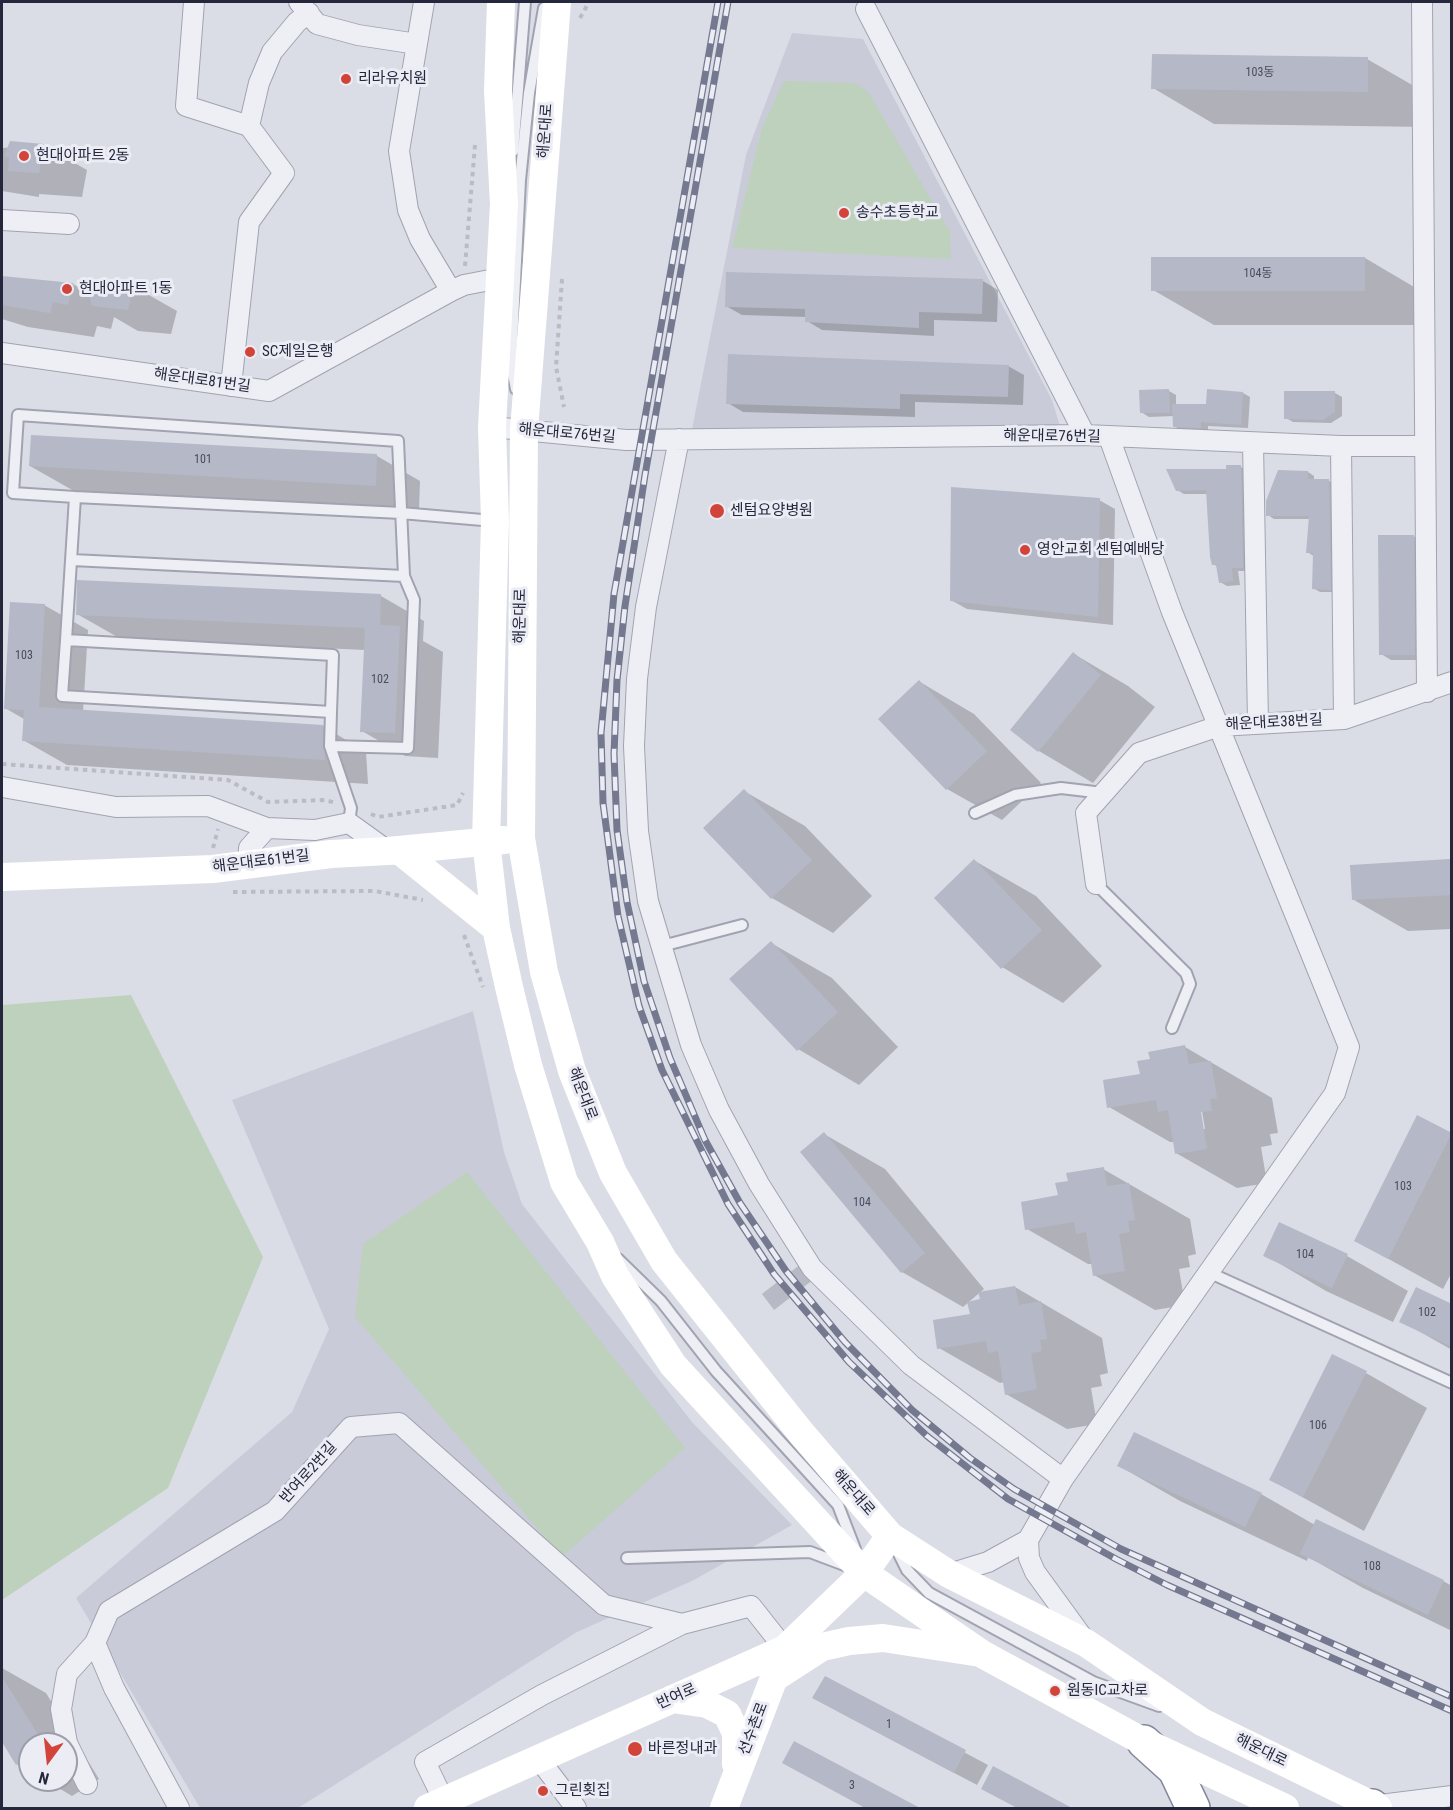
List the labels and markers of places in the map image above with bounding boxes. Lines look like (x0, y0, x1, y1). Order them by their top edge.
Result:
place label: 리라유치원 (358, 70, 427, 88)
marker: 리라유치원 (339, 72, 353, 86)
place label: 현대아파트 2동 (36, 147, 130, 165)
marker: 현대아파트 2동 (17, 149, 31, 163)
place label: 송수초등학교 (856, 204, 939, 222)
marker: 송수초등학교 (837, 206, 851, 220)
place label: 현대아파트 1동 (79, 280, 173, 298)
marker: 현대아파트 1동 (60, 282, 74, 296)
place label: SC제일은행 (262, 343, 333, 361)
marker: SC제일은행 (243, 345, 257, 359)
marker: 센텀요양병원 (708, 502, 726, 520)
place label: 센텀요양병원 (730, 502, 813, 520)
place label: 영안교회 센텀예배당 (1037, 541, 1165, 559)
marker: 영안교회 센텀예배당 (1018, 543, 1032, 557)
place label: 원동IC교차로 (1067, 1682, 1148, 1700)
marker: 원동IC교차로 (1048, 1684, 1062, 1698)
marker: 바른정내과 (626, 1740, 644, 1758)
place label: 바른정내과 (648, 1740, 717, 1758)
place label: 그린횟집 (555, 1782, 610, 1800)
marker: 그린횟집 (536, 1784, 550, 1798)

